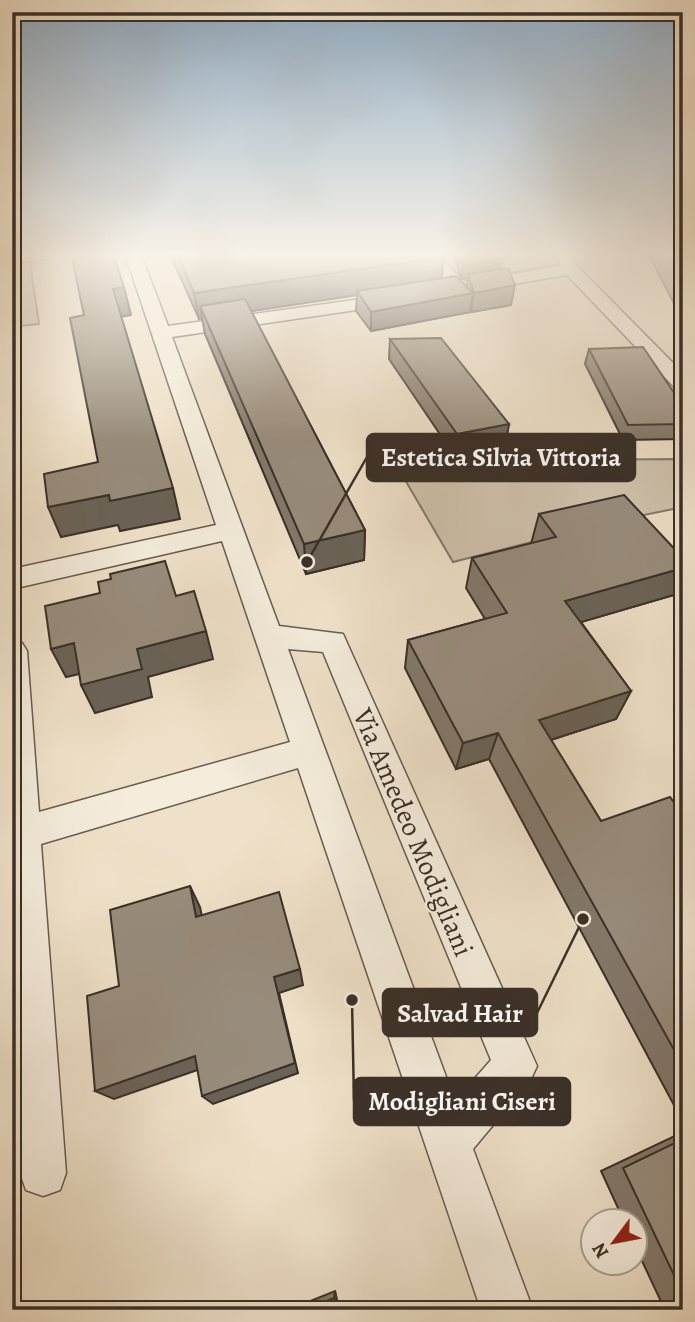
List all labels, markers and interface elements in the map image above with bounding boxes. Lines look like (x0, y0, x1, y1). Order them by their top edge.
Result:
callout: Estetica Silvia Vittoria (367, 434, 635, 481)
text: Estetica Silvia Vittoria (381, 440, 621, 475)
street label: Via Amedeo Modigliani (343, 702, 483, 962)
callout: Salvad Hair (383, 989, 537, 1036)
text: Salvad Hair (397, 996, 523, 1031)
callout: Modigliani Ciseri (354, 1078, 570, 1125)
text: Modigliani Ciseri (368, 1084, 556, 1119)
north arrow (580, 1206, 650, 1276)
text: N (586, 1238, 615, 1263)

